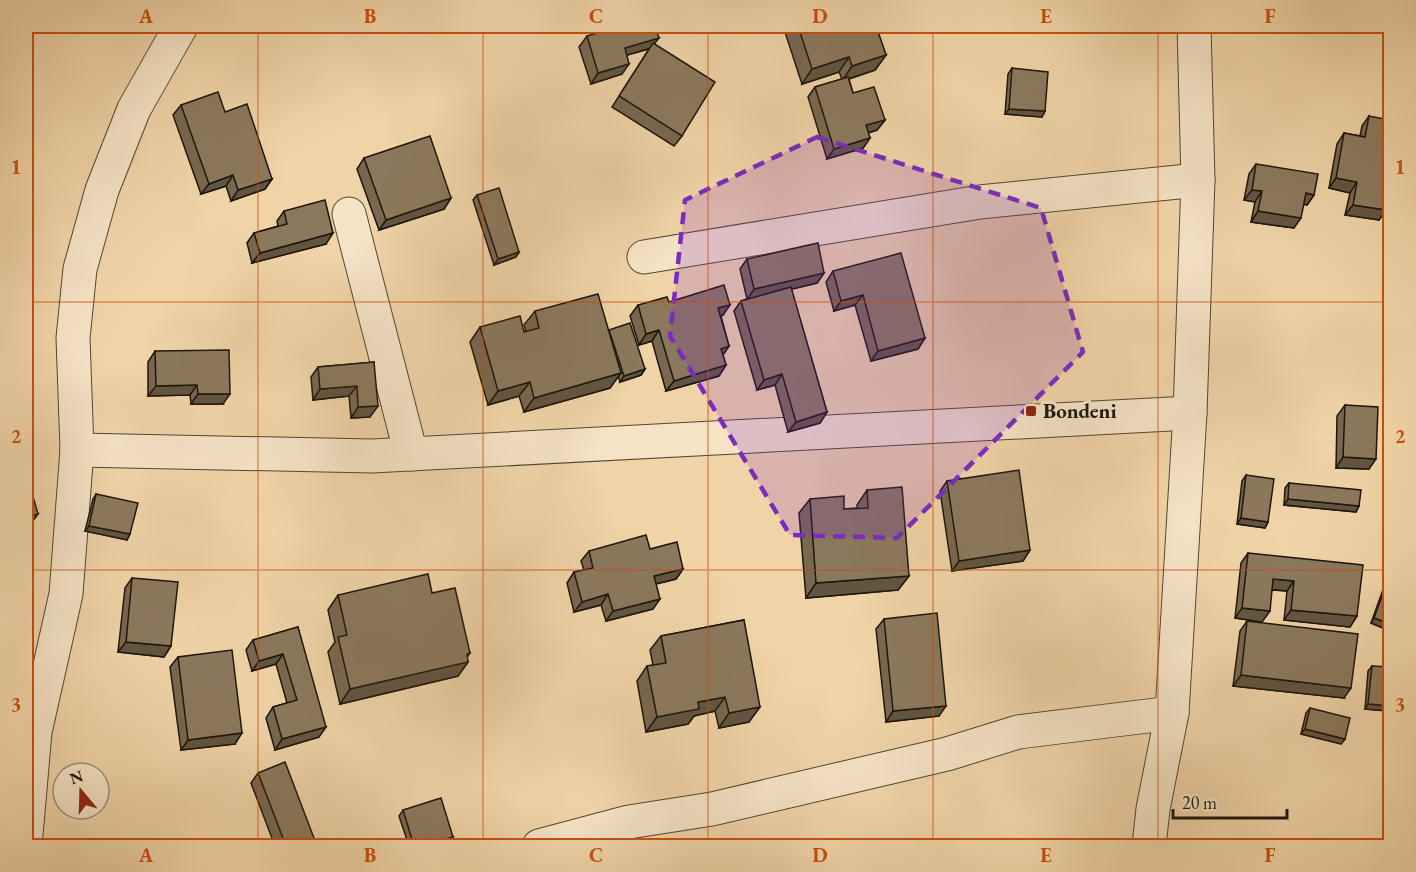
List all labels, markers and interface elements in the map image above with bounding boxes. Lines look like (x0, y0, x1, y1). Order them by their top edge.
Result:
text: A (138, 3, 154, 29)
text: B (364, 3, 376, 29)
text: C (589, 3, 603, 29)
text: D (812, 3, 828, 29)
text: E (1040, 3, 1052, 29)
text: F (1265, 3, 1276, 29)
text: 1 (11, 154, 21, 180)
text: 1 (1395, 154, 1405, 180)
place label: Bondeni (1043, 397, 1117, 424)
marker: Bondeni (1024, 404, 1038, 418)
text: 2 (11, 423, 22, 449)
text: 2 (1395, 423, 1406, 449)
text: 3 (11, 691, 21, 717)
text: 3 (1395, 691, 1405, 717)
north arrow (51, 761, 111, 821)
text: N (67, 765, 86, 789)
scale bar (1173, 782, 1287, 820)
text: 20 m (1182, 791, 1217, 814)
text: A (138, 842, 154, 868)
text: B (364, 842, 376, 868)
text: C (589, 842, 603, 868)
text: D (812, 842, 828, 868)
text: E (1040, 842, 1052, 868)
text: F (1265, 842, 1276, 868)

